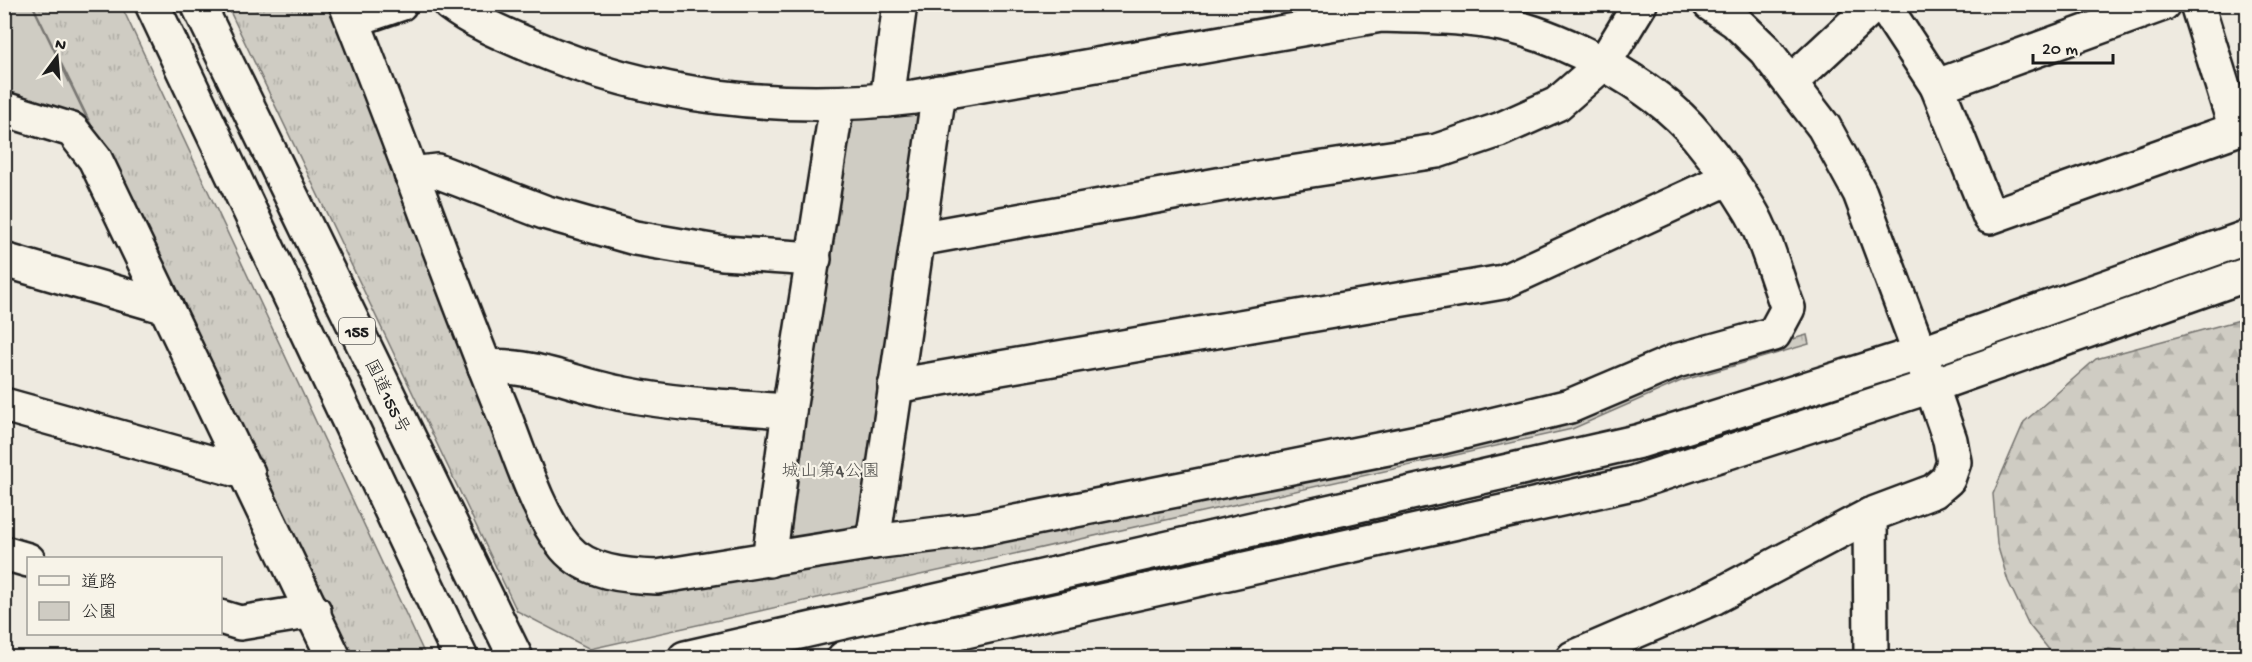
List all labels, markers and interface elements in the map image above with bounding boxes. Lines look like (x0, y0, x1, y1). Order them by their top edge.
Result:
north arrow (27, 27, 87, 87)
scale bar (2033, 27, 2112, 65)
text: N (53, 35, 68, 57)
text: 20 m (2042, 40, 2078, 61)
road number: 155 (339, 318, 375, 344)
street label: 国道155号 (359, 356, 414, 438)
park label: 城山第4公園 (782, 461, 880, 483)
legend (27, 557, 222, 635)
text: 道路 (81, 572, 117, 594)
text: 公園 (81, 603, 117, 624)

